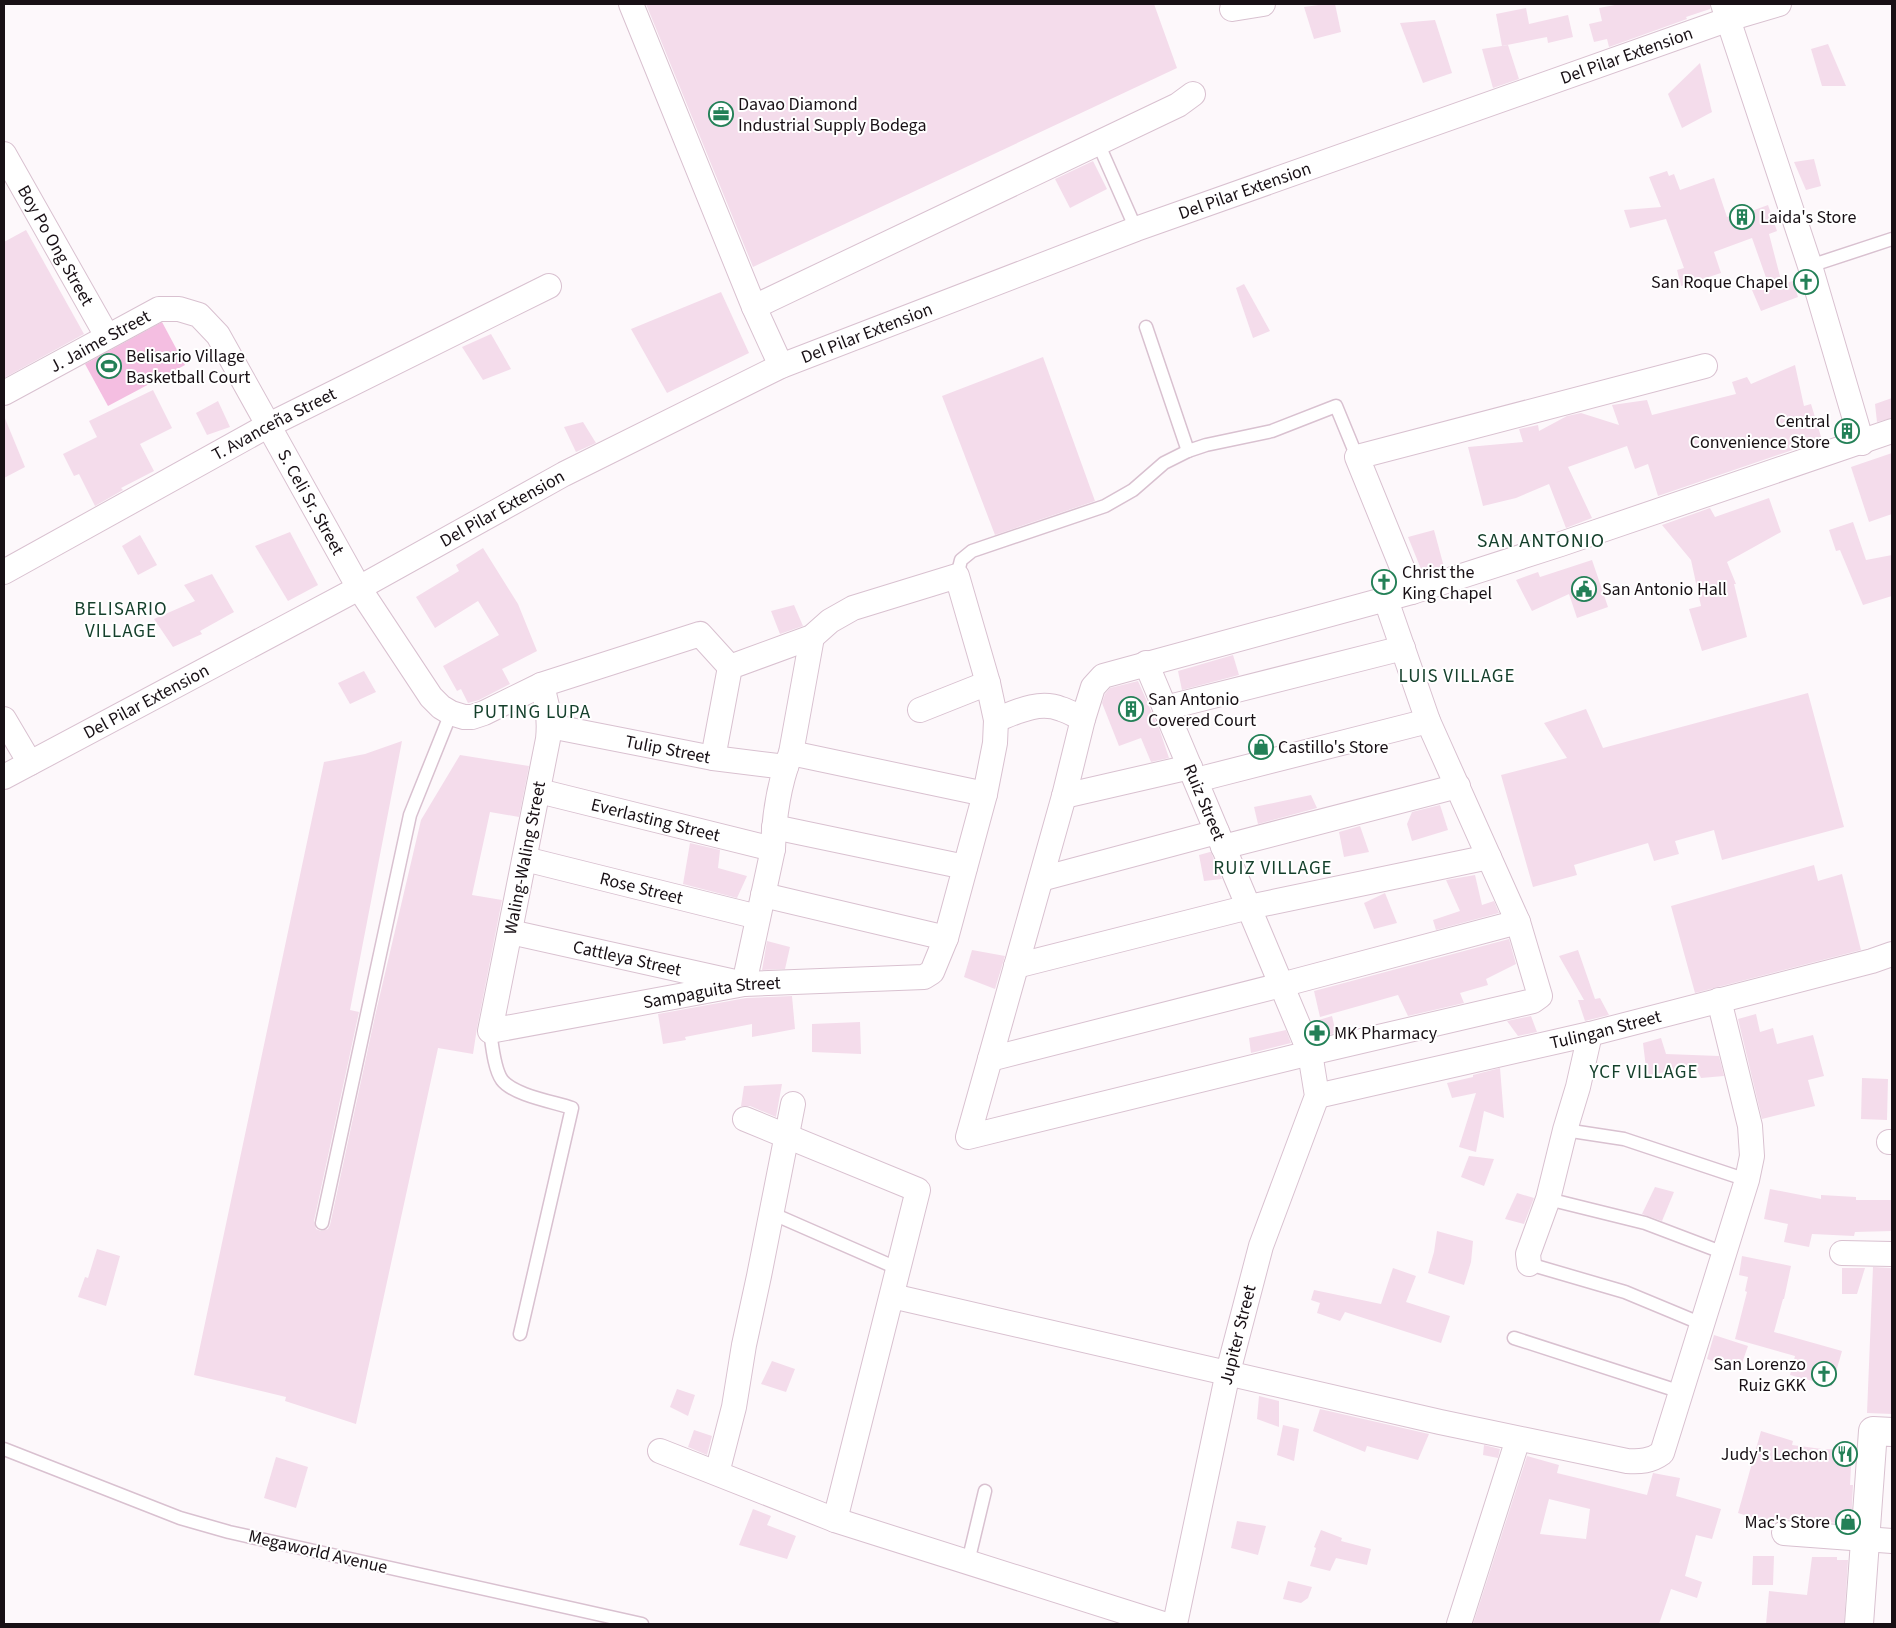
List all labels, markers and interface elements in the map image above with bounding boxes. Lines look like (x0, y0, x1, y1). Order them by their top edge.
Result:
street label: Del Pilar Extension (1557, 20, 1696, 90)
place label: Davao Diamond Industrial Supply Bodega (738, 92, 926, 138)
office icon: Davao Diamond Industrial Supply Bodega (708, 101, 734, 127)
street label: Del Pilar Extension (1175, 156, 1315, 226)
street label: Boy Po Ong Street (12, 180, 100, 310)
building icon: Laida's Store (1729, 204, 1755, 230)
place label: Laida's Store (1760, 205, 1856, 230)
church icon: San Roque Chapel (1793, 269, 1819, 295)
place label: San Roque Chapel (1651, 270, 1788, 295)
street label: Del Pilar Extension (797, 296, 936, 370)
street label: J. Jaime Street (45, 304, 155, 379)
place label: Belisario Village Basketball Court (126, 344, 250, 390)
sports icon: Belisario Village Basketball Court (96, 353, 122, 379)
street label: T. Avanceña Street (207, 381, 340, 467)
place label: Central Convenience Store (1690, 409, 1830, 455)
building icon: Central Convenience Store (1834, 418, 1860, 444)
street label: S. Celi Sr. Street (272, 445, 351, 560)
street label: Del Pilar Extension (435, 464, 569, 553)
district label: SAN ANTONIO (1477, 527, 1605, 555)
place label: Christ the King Chapel (1402, 560, 1492, 606)
church icon: Christ the King Chapel (1371, 569, 1397, 595)
public building icon: San Antonio Hall (1571, 576, 1597, 602)
place label: San Antonio Hall (1602, 577, 1727, 602)
district label: BELISARIO VILLAGE (74, 596, 168, 645)
street label: Del Pilar Extension (79, 658, 213, 745)
district label: LUIS VILLAGE (1398, 663, 1516, 690)
place label: San Antonio Covered Court (1148, 687, 1256, 733)
building icon: San Antonio Covered Court (1118, 696, 1144, 722)
district label: PUTING LUPA (473, 699, 591, 726)
street label: Tulip Street (623, 729, 713, 770)
shop icon: Castillo's Store (1248, 734, 1274, 760)
place label: Castillo's Store (1278, 735, 1389, 760)
street label: Ruiz Street (1177, 760, 1232, 844)
street label: Waling-Waling Street (498, 779, 552, 937)
street label: Everlasting Street (588, 792, 723, 848)
district label: RUIZ VILLAGE (1213, 855, 1333, 882)
street label: Rose Street (597, 866, 686, 910)
street label: Cattleya Street (571, 934, 684, 982)
street label: Sampaguita Street (641, 970, 781, 1015)
street label: Tulingan Street (1547, 1004, 1664, 1055)
pharmacy icon: MK Pharmacy (1304, 1020, 1330, 1046)
place label: MK Pharmacy (1334, 1021, 1438, 1046)
district label: YCF VILLAGE (1589, 1059, 1698, 1086)
street label: Jupiter Street (1213, 1282, 1263, 1388)
place label: San Lorenzo Ruiz GKK (1714, 1352, 1807, 1398)
church icon: San Lorenzo Ruiz GKK (1811, 1361, 1837, 1387)
restaurant icon: Judy's Lechon (1832, 1441, 1858, 1467)
place label: Judy's Lechon (1721, 1442, 1828, 1467)
shop icon: Mac's Store (1835, 1509, 1861, 1535)
place label: Mac's Store (1745, 1510, 1830, 1535)
street label: Megaworld Avenue (246, 1524, 390, 1580)

